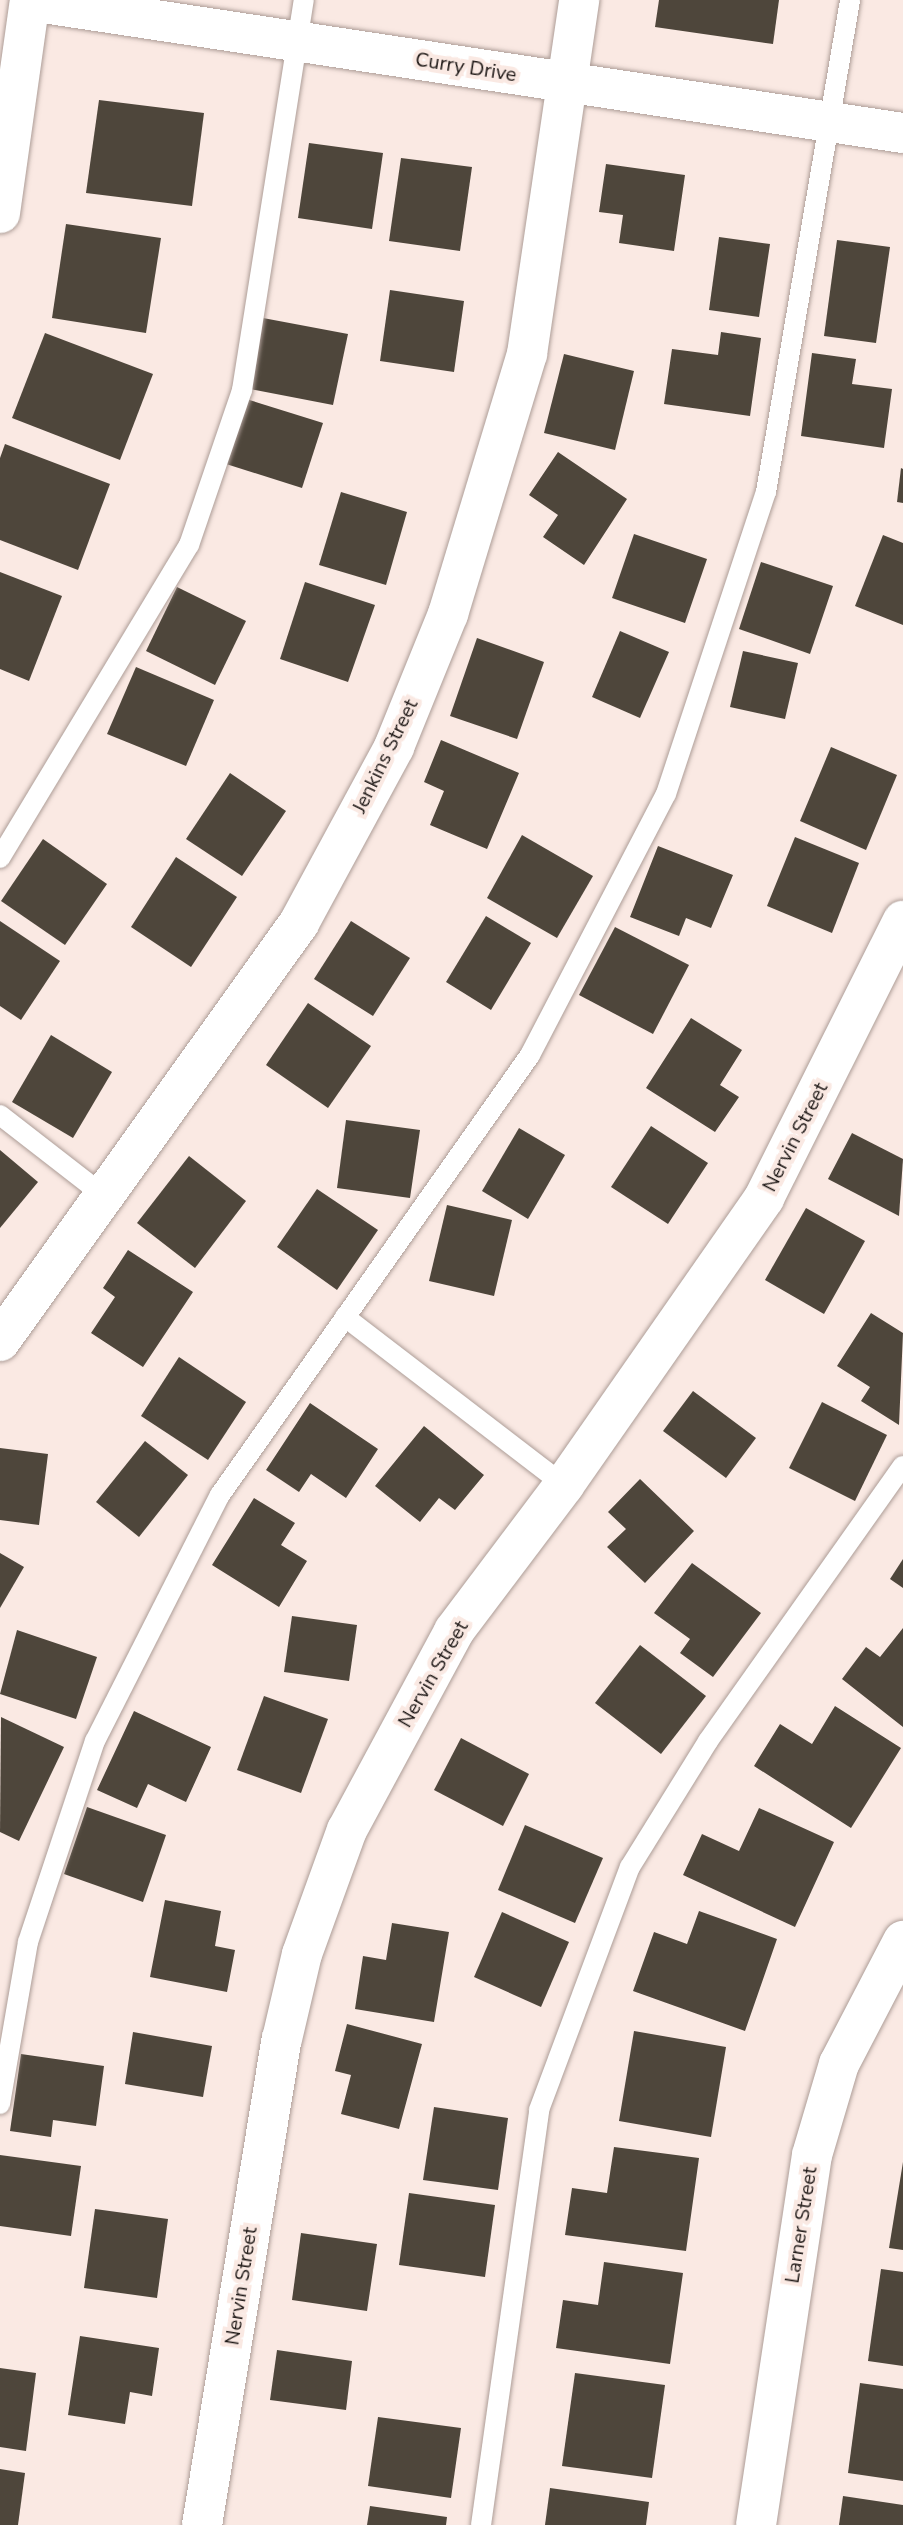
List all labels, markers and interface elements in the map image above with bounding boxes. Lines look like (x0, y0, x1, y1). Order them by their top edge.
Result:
street label: Curry Drive (414, 47, 518, 87)
street label: Jenkins Street (347, 695, 423, 817)
street label: Nervin Street (757, 1078, 833, 1196)
street label: Nervin Street (393, 1616, 473, 1732)
street label: Larner Street (780, 2165, 822, 2285)
street label: Nervin Street (220, 2225, 262, 2347)

